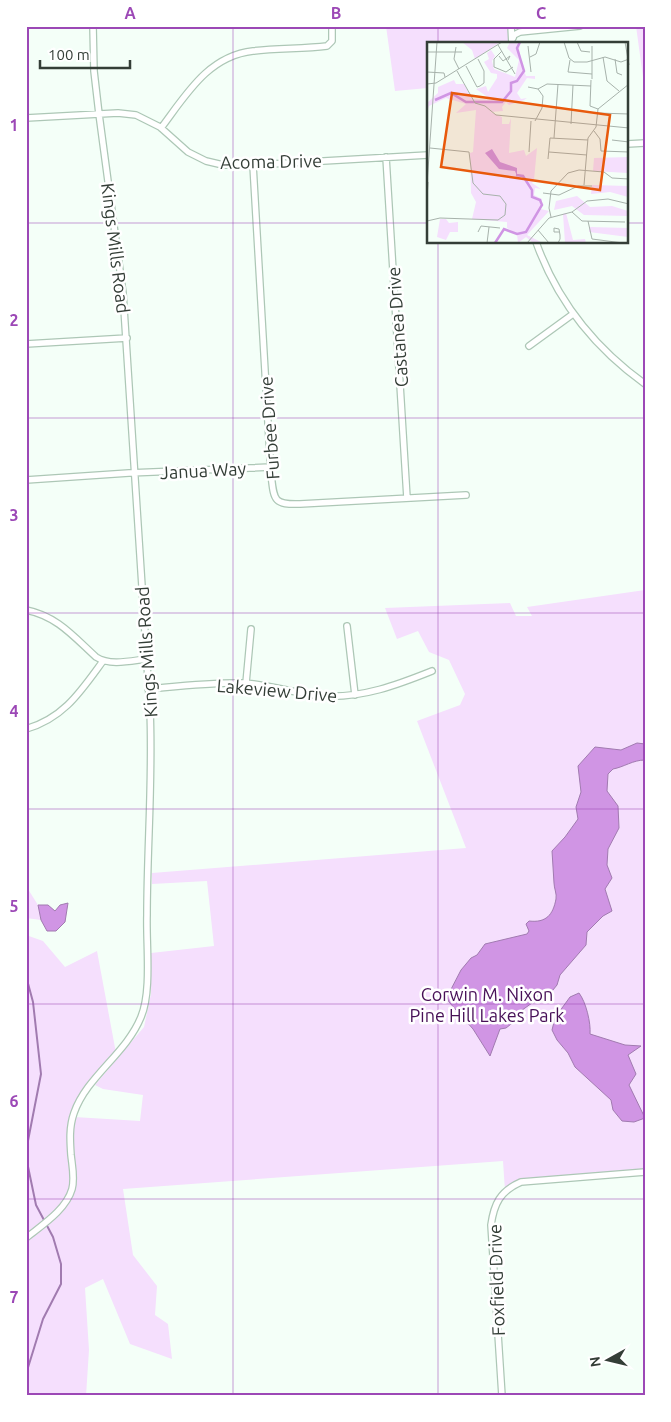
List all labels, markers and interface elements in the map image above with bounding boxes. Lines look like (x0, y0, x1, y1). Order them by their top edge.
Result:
text: A (124, 4, 136, 22)
text: B (331, 4, 341, 22)
text: C (536, 4, 546, 22)
scale bar (40, 38, 130, 70)
inset map (427, 42, 628, 244)
text: 100 m (48, 46, 90, 63)
text: 1 (9, 116, 19, 134)
street label: Acoma Drive (220, 150, 322, 172)
street label: Kings Mills Road (98, 182, 134, 314)
street label: Castanea Drive (383, 266, 411, 388)
text: 2 (9, 311, 19, 329)
street label: Furbee Drive (255, 376, 283, 480)
street label: Janua Way (159, 458, 247, 482)
text: 3 (9, 506, 19, 524)
street label: Kings Mills Road (131, 586, 161, 718)
street label: Lakeview Drive (216, 675, 338, 705)
text: 4 (9, 702, 19, 720)
text: 5 (9, 897, 19, 915)
park label: Corwin M. Nixon Pine Hill Lakes Park (410, 984, 564, 1025)
text: 6 (9, 1092, 19, 1110)
street label: Foxfield Drive (484, 1224, 508, 1336)
text: 7 (9, 1288, 19, 1306)
north arrow (584, 1334, 634, 1384)
text: N (586, 1356, 604, 1368)

